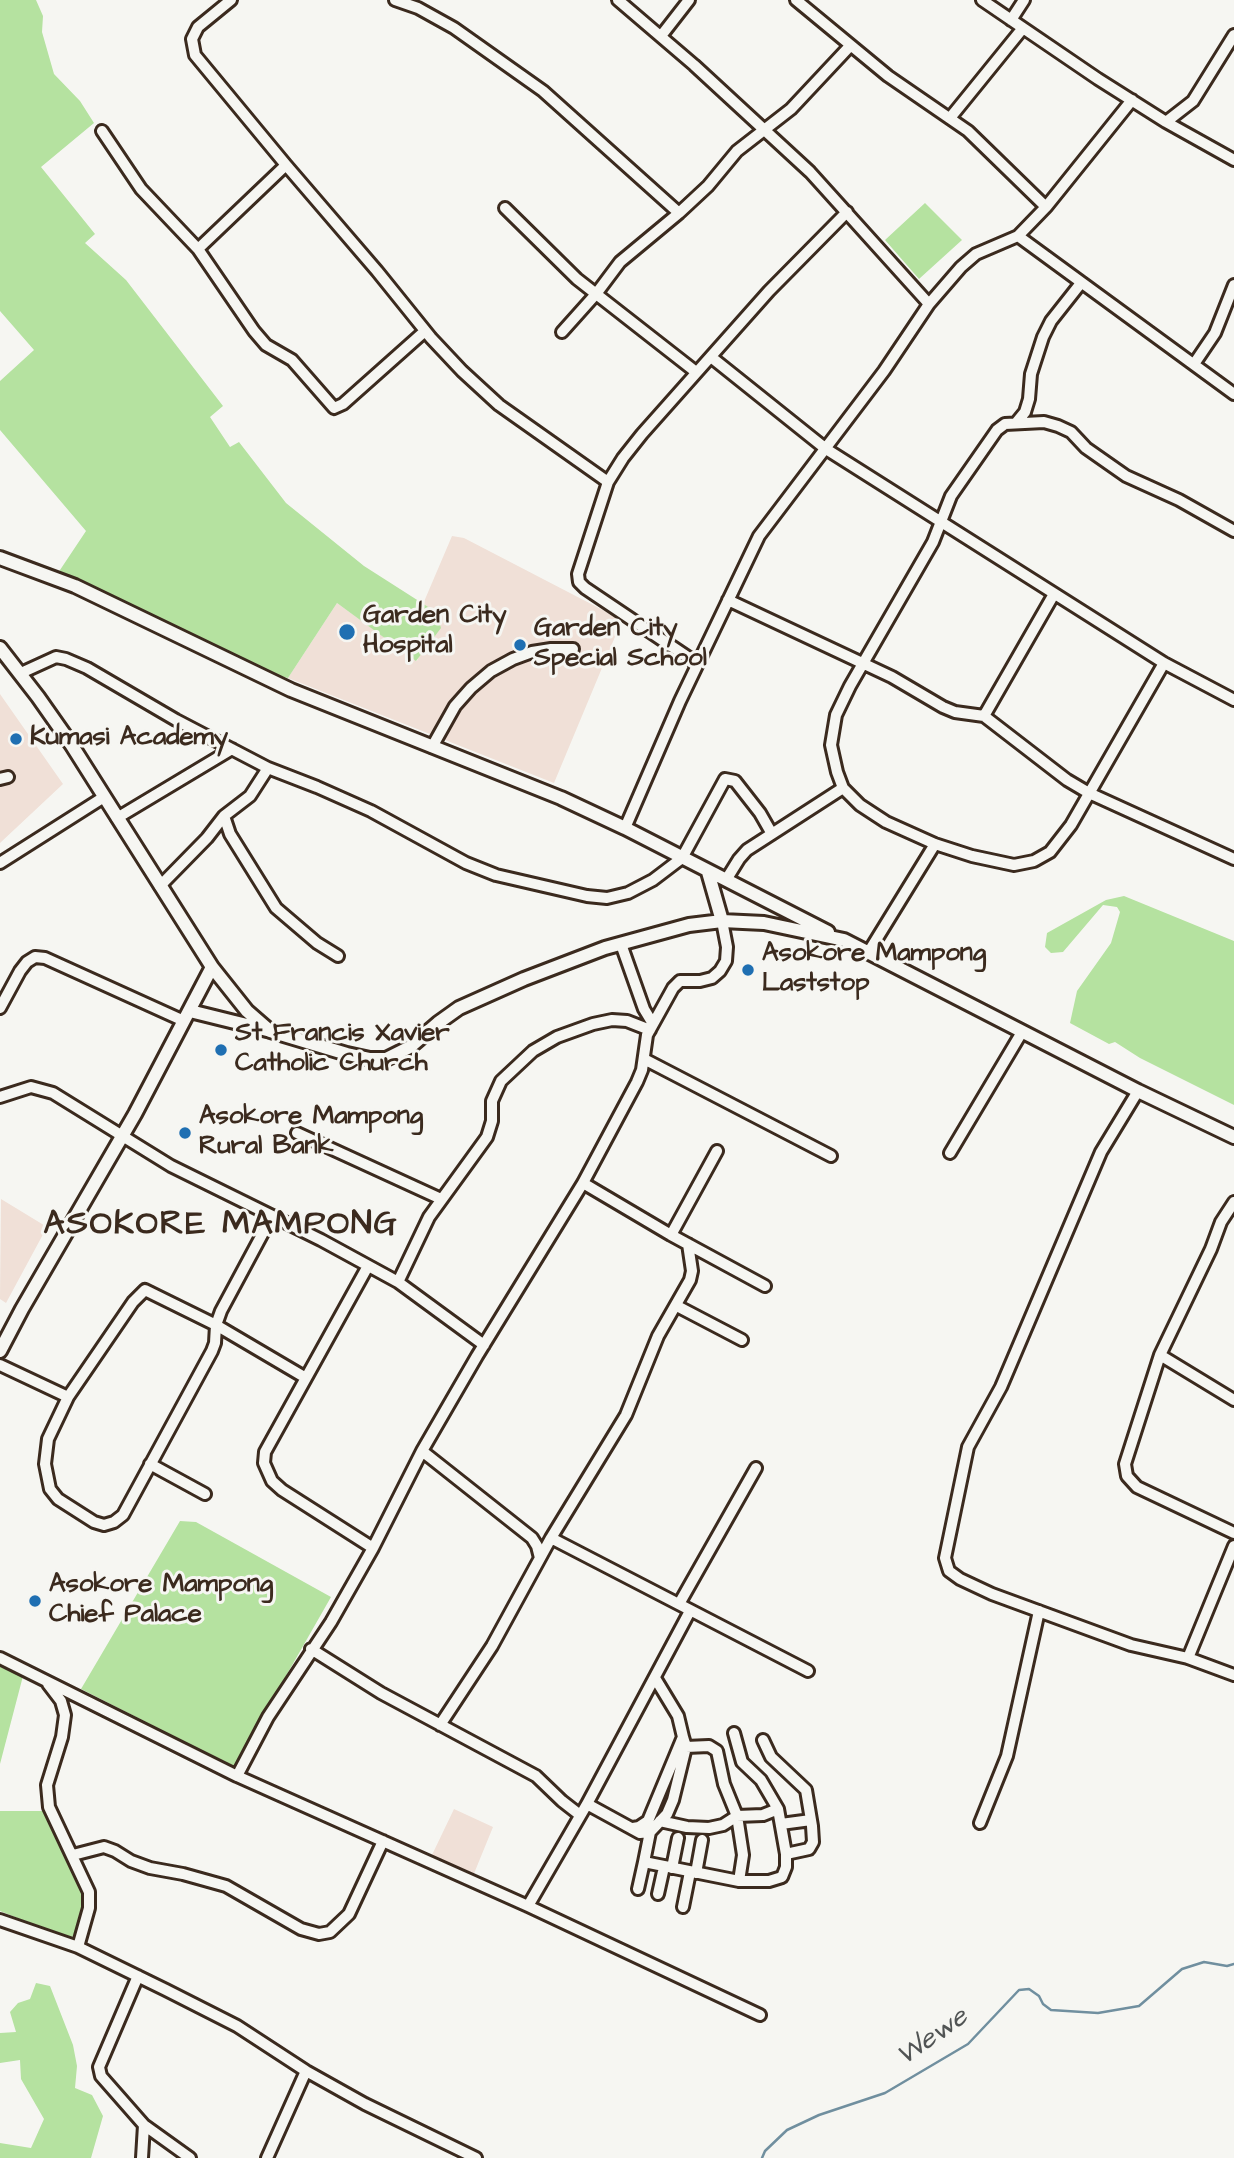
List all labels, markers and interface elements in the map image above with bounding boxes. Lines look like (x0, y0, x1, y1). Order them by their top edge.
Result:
place label: Garden City Hospital (363, 601, 507, 662)
place label: Garden City Special School (534, 614, 707, 676)
marker: Garden City Hospital (337, 622, 357, 642)
marker: Garden City Special School (512, 637, 528, 653)
place label: Kumasi Academy (30, 723, 228, 755)
marker: Kumasi Academy (8, 731, 24, 747)
place label: Asokore Mampong Laststop (762, 939, 986, 1000)
marker: Asokore Mampong Laststop (740, 962, 756, 978)
place label: St Francis Xavier Catholic Church (235, 1019, 450, 1080)
marker: St Francis Xavier Catholic Church (213, 1042, 229, 1058)
place label: Asokore Mampong Rural Bank (199, 1102, 423, 1164)
marker: Asokore Mampong Rural Bank (177, 1125, 193, 1141)
district label: ASOKORE MAMPONG (45, 1206, 397, 1246)
place label: Asokore Mampong Chief Palace (49, 1570, 273, 1632)
marker: Asokore Mampong Chief Palace (27, 1593, 43, 1609)
water label: Wewe (891, 2002, 975, 2074)

